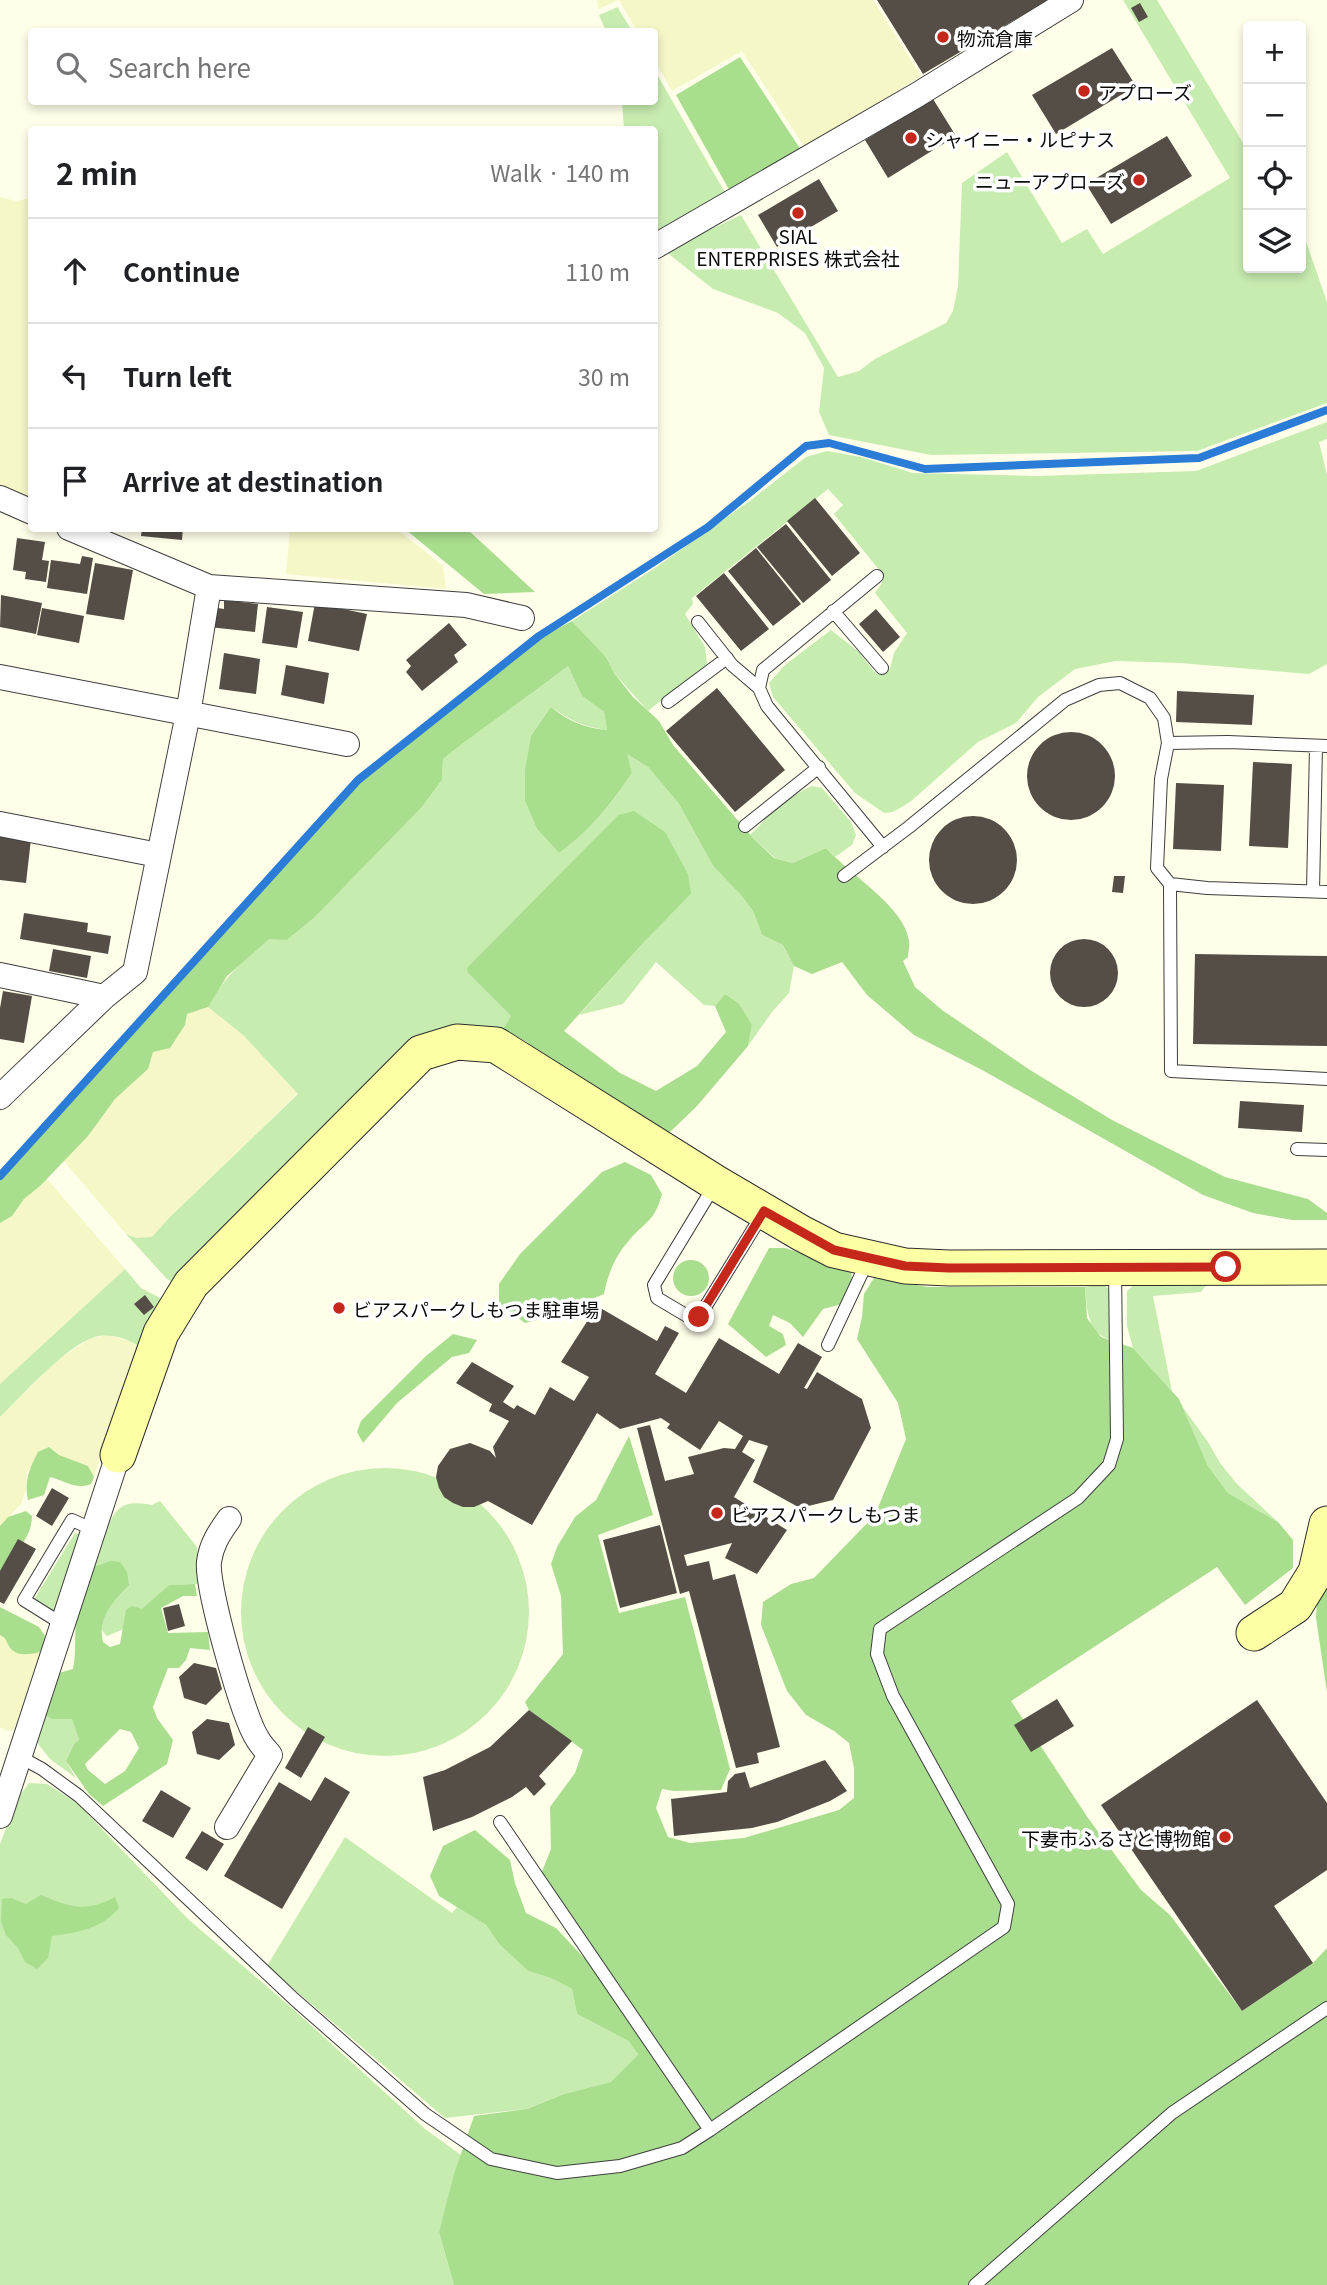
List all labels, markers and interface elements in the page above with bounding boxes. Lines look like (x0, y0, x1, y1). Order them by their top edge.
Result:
map controls (1243, 21, 1306, 273)
button: + (1243, 21, 1306, 84)
place label: 物流倉庫 (957, 24, 1033, 51)
search box (28, 28, 658, 105)
marker: 物流倉庫 (935, 29, 951, 45)
icon: search (52, 48, 90, 86)
text: Search here (108, 48, 251, 85)
place label: アプローズ (1098, 78, 1192, 105)
marker: アプローズ (1076, 83, 1092, 99)
button: − (1243, 84, 1306, 147)
place label: シャイニー・ルピナス (925, 125, 1115, 152)
marker: シャイニー・ルピナス (903, 130, 919, 146)
button: locate (1243, 147, 1306, 210)
text: 2 min (56, 150, 138, 194)
text: Walk · 140 m (490, 155, 630, 189)
place label: ニューアプローズ (975, 167, 1125, 194)
marker: ニューアプローズ (1131, 172, 1147, 188)
marker: SIAL ENTERPRISES 株式会社 (790, 205, 806, 221)
button: layers (1243, 210, 1306, 273)
place label: SIAL ENTERPRISES 株式会社 (696, 222, 900, 271)
icon: ahead (56, 252, 94, 290)
text: Continue (123, 252, 240, 289)
text: 110 m (565, 254, 630, 288)
icon: left (56, 357, 94, 395)
text: Turn left (123, 357, 232, 394)
text: 30 m (578, 359, 630, 393)
icon: arrive (56, 462, 94, 500)
text: Arrive at destination (123, 462, 384, 499)
route start (1210, 1251, 1241, 1282)
place label: ビアスパークしもつま駐車場 (353, 1295, 599, 1322)
marker: ビアスパークしもつま駐車場 (331, 1300, 347, 1316)
route end (683, 1301, 714, 1332)
place label: ビアスパークしもつま (731, 1500, 920, 1527)
marker: ビアスパークしもつま (709, 1505, 725, 1521)
place label: 下妻市ふるさと博物館 (1021, 1824, 1211, 1851)
marker: 下妻市ふるさと博物館 (1217, 1829, 1233, 1845)

